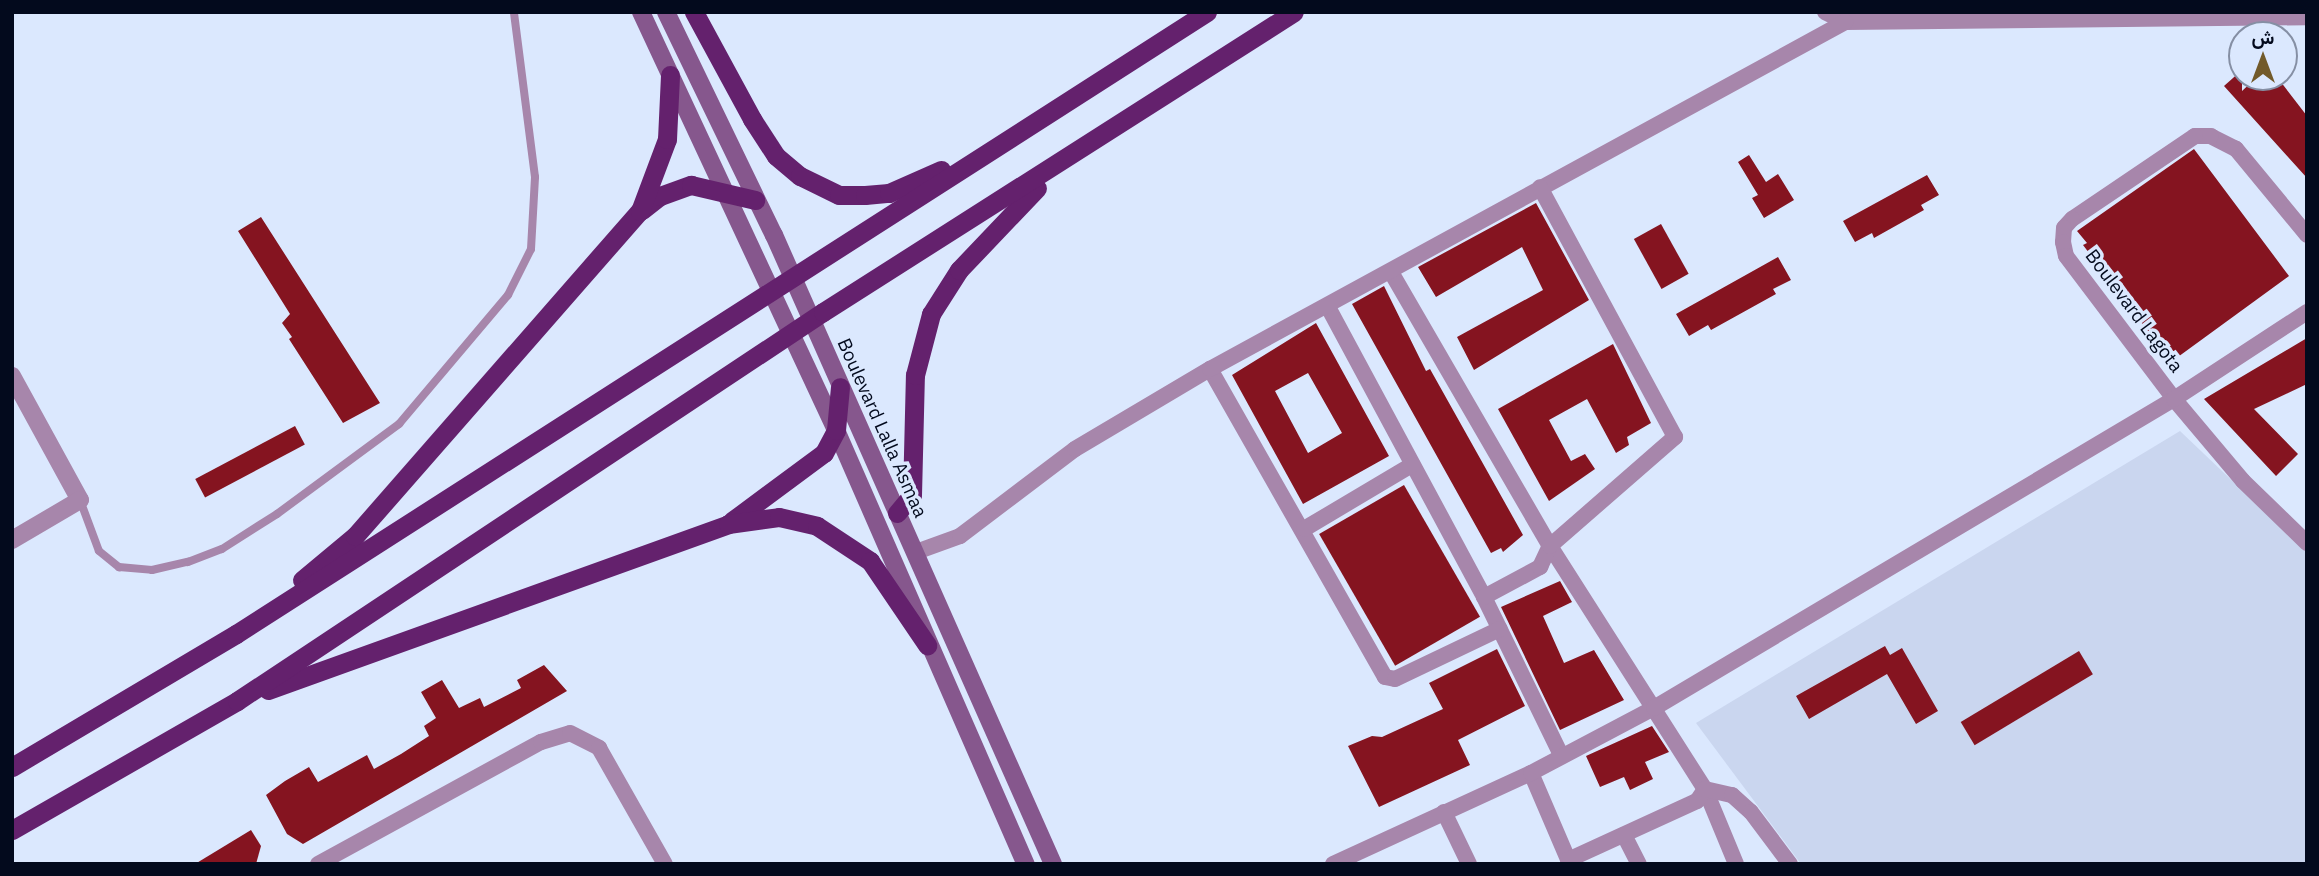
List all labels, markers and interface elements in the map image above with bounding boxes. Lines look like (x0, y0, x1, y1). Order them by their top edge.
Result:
north arrow (2228, 21, 2298, 91)
text: ش (2252, 25, 2274, 49)
street label: Boulevard Lagota (2080, 245, 2188, 377)
street label: Boulevard Lalla Asmaa (832, 335, 932, 521)

